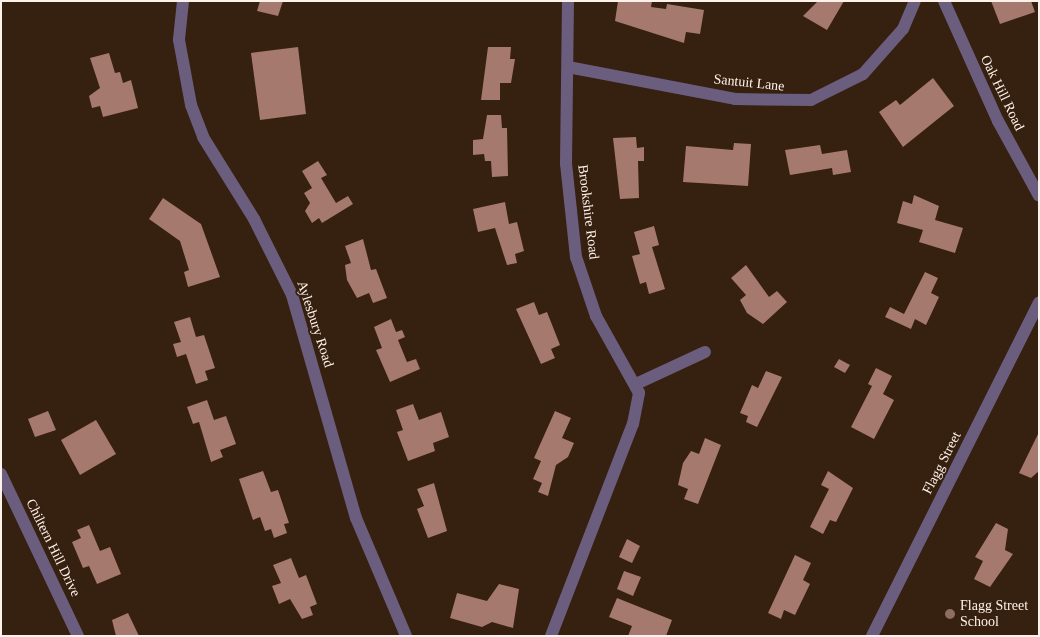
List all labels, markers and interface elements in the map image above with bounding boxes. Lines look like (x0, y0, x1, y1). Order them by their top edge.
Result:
street label: Oak Hill Road (977, 53, 1027, 133)
street label: Santuit Lane (713, 71, 785, 95)
street label: Brookshire Road (574, 164, 602, 260)
street label: Aylesbury Road (293, 279, 337, 369)
street label: Flagg Street (919, 429, 965, 497)
street label: Chiltern Hill Drive (22, 496, 84, 600)
place label: Flagg Street School (960, 598, 1028, 630)
marker: Flagg Street School (944, 608, 956, 620)

